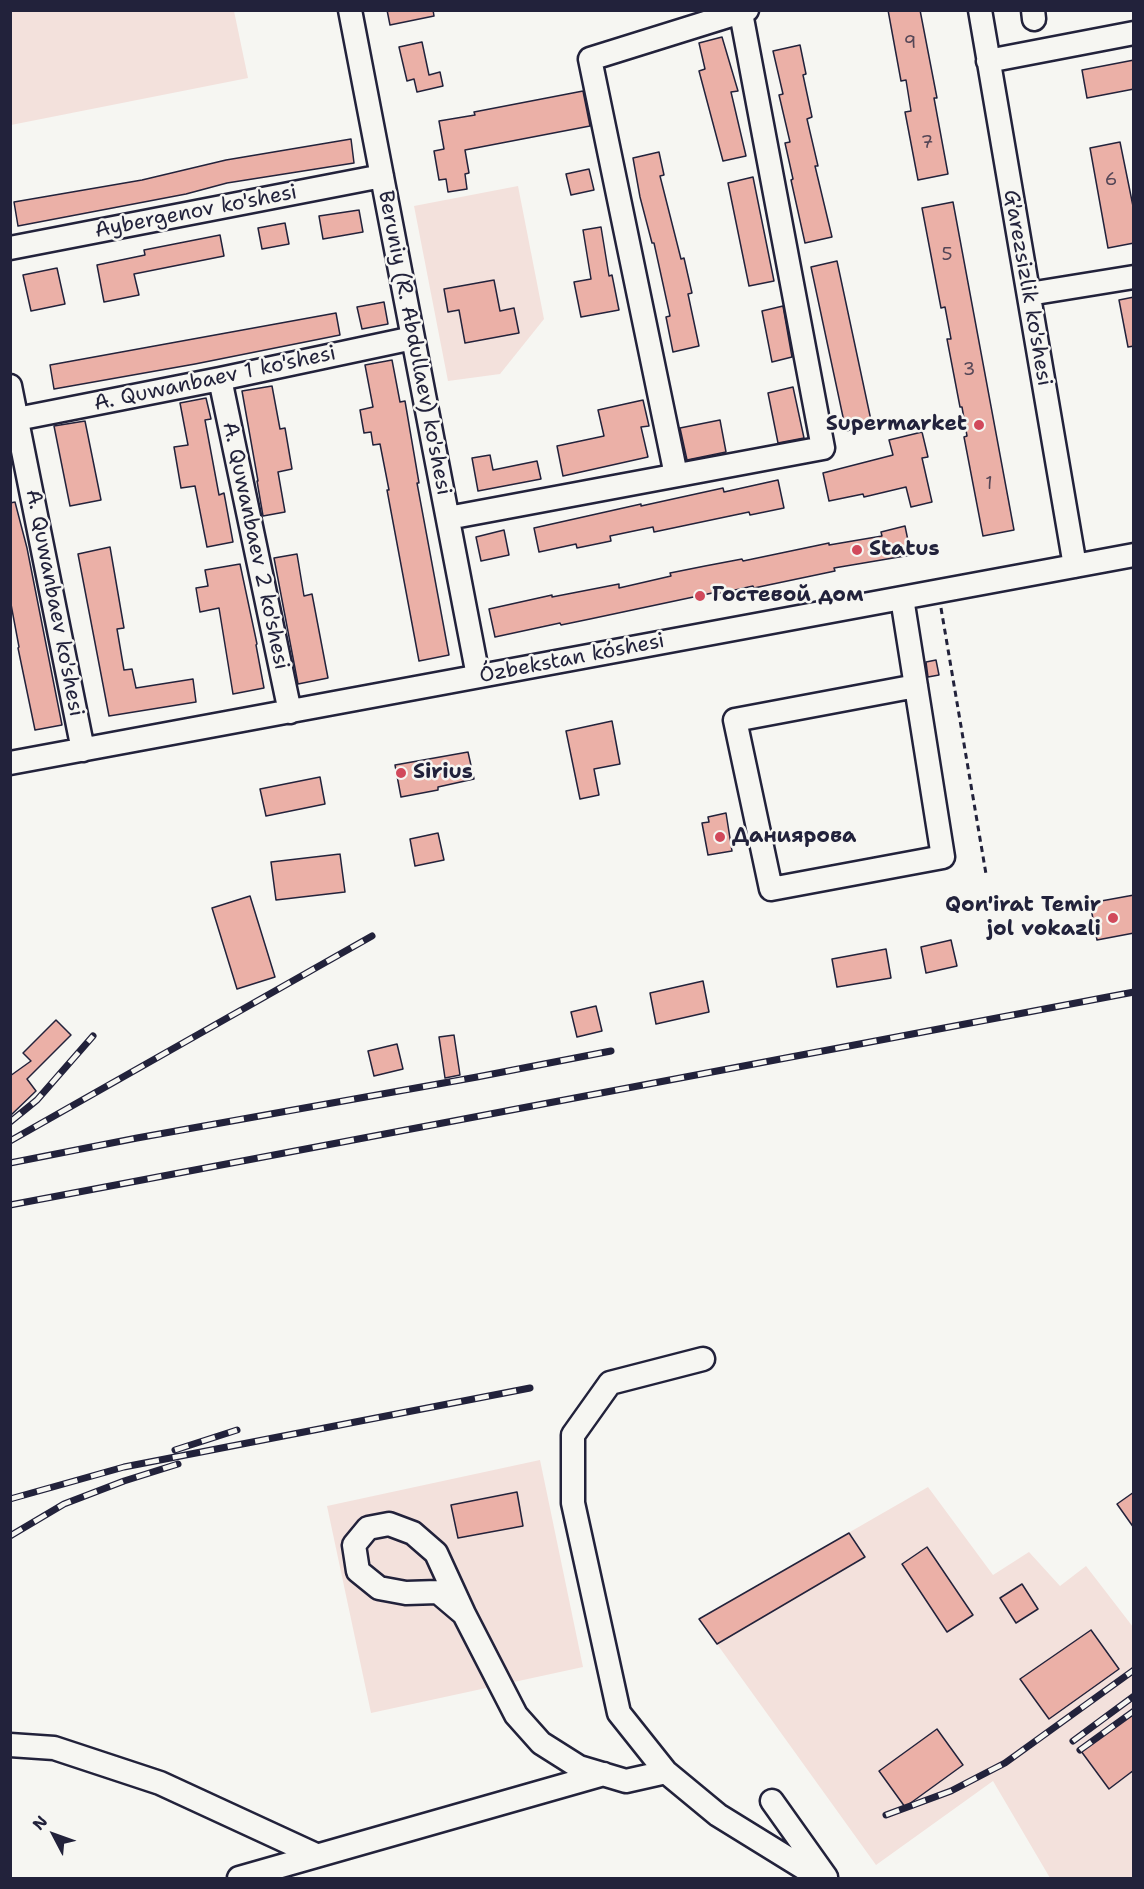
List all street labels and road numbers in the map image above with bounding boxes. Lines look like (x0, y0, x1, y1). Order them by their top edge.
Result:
street label: Aybergenov ko'shesi (93, 180, 299, 244)
street label: Beruniy (R. Abdullaev) ko'shesi (372, 188, 456, 498)
street label: G'arezsizlik ko'shesi (997, 188, 1057, 388)
street label: A. Quwanbaev 1 ko'shesi (92, 341, 338, 417)
street label: A. Quwanbaev 2 ko'shesi (216, 420, 294, 672)
street label: A. Quwanbaev ko'shesi (20, 487, 88, 719)
street label: Ózbekstan kóshesi (477, 629, 667, 689)

